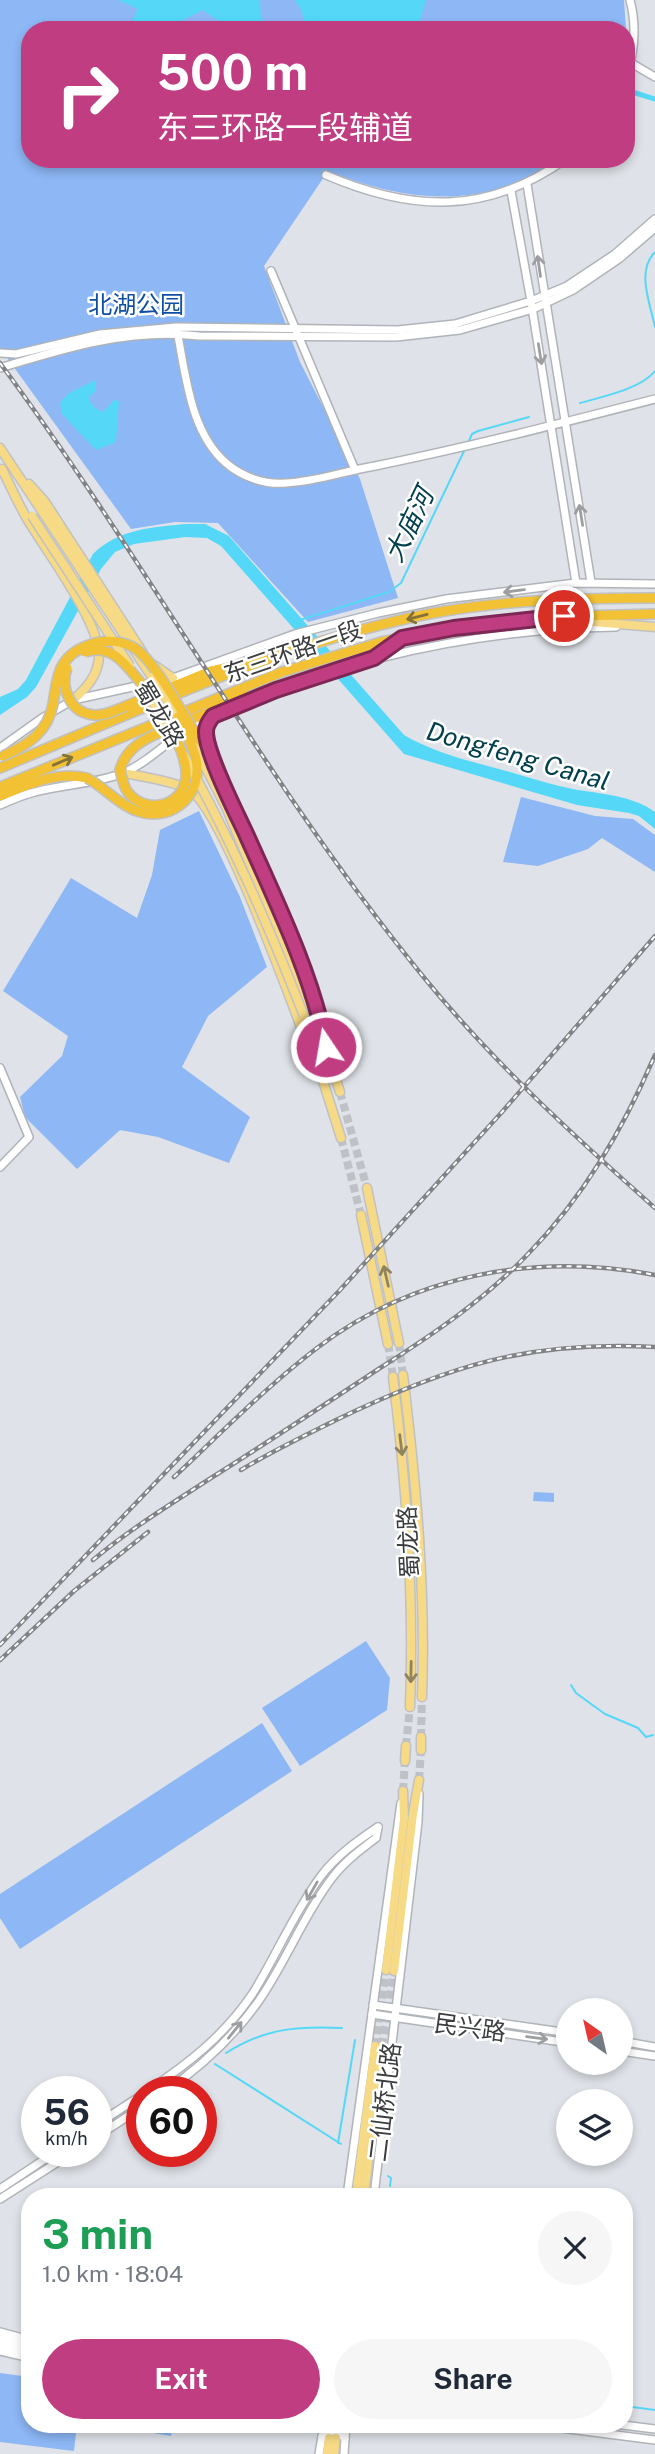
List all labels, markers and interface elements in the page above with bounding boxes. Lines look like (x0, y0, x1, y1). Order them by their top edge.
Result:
text: 500 m (157, 43, 308, 101)
icon: right (42, 49, 133, 140)
text: 东三环路一段辅道 (157, 109, 413, 146)
one-way arrow (533, 255, 546, 278)
park label: 北湖公园 (88, 290, 184, 318)
one-way arrow (534, 343, 547, 365)
water label: 大庙河 (378, 478, 442, 567)
one-way arrow (574, 504, 587, 527)
one-way arrow (503, 584, 526, 597)
pin (534, 586, 594, 646)
icon: arrive (545, 597, 583, 635)
one-way arrow (406, 611, 428, 624)
street label: 东三环路一段 (220, 614, 365, 688)
street label: 蜀龙路 (129, 675, 190, 752)
water label: Dongfeng Canal (423, 715, 613, 796)
one-way arrow (52, 754, 73, 767)
position arrow (289, 1010, 363, 1084)
one-way arrow (379, 1265, 393, 1288)
one-way arrow (395, 1433, 408, 1456)
street label: 蜀龙路 (392, 1505, 424, 1579)
one-way arrow (404, 1660, 418, 1683)
one-way arrow (305, 1880, 319, 1900)
north arrow (556, 1998, 634, 2076)
map controls (556, 1998, 633, 2166)
street label: 民兴路 (433, 2008, 508, 2046)
one-way arrow (227, 2021, 243, 2039)
one-way arrow (525, 2032, 547, 2045)
street label: 二仙桥北路 (363, 2041, 405, 2163)
speed limit sign: 60 (126, 2076, 217, 2167)
button: layers (556, 2089, 633, 2166)
text: 56 (43, 2092, 90, 2133)
text: km/h (45, 2128, 88, 2149)
text: 3 min (42, 2209, 153, 2258)
button: close (538, 2211, 612, 2285)
text: 1.0 km · 18:04 (42, 2260, 183, 2287)
button: Exit (42, 2339, 320, 2419)
button: Share (334, 2339, 612, 2419)

